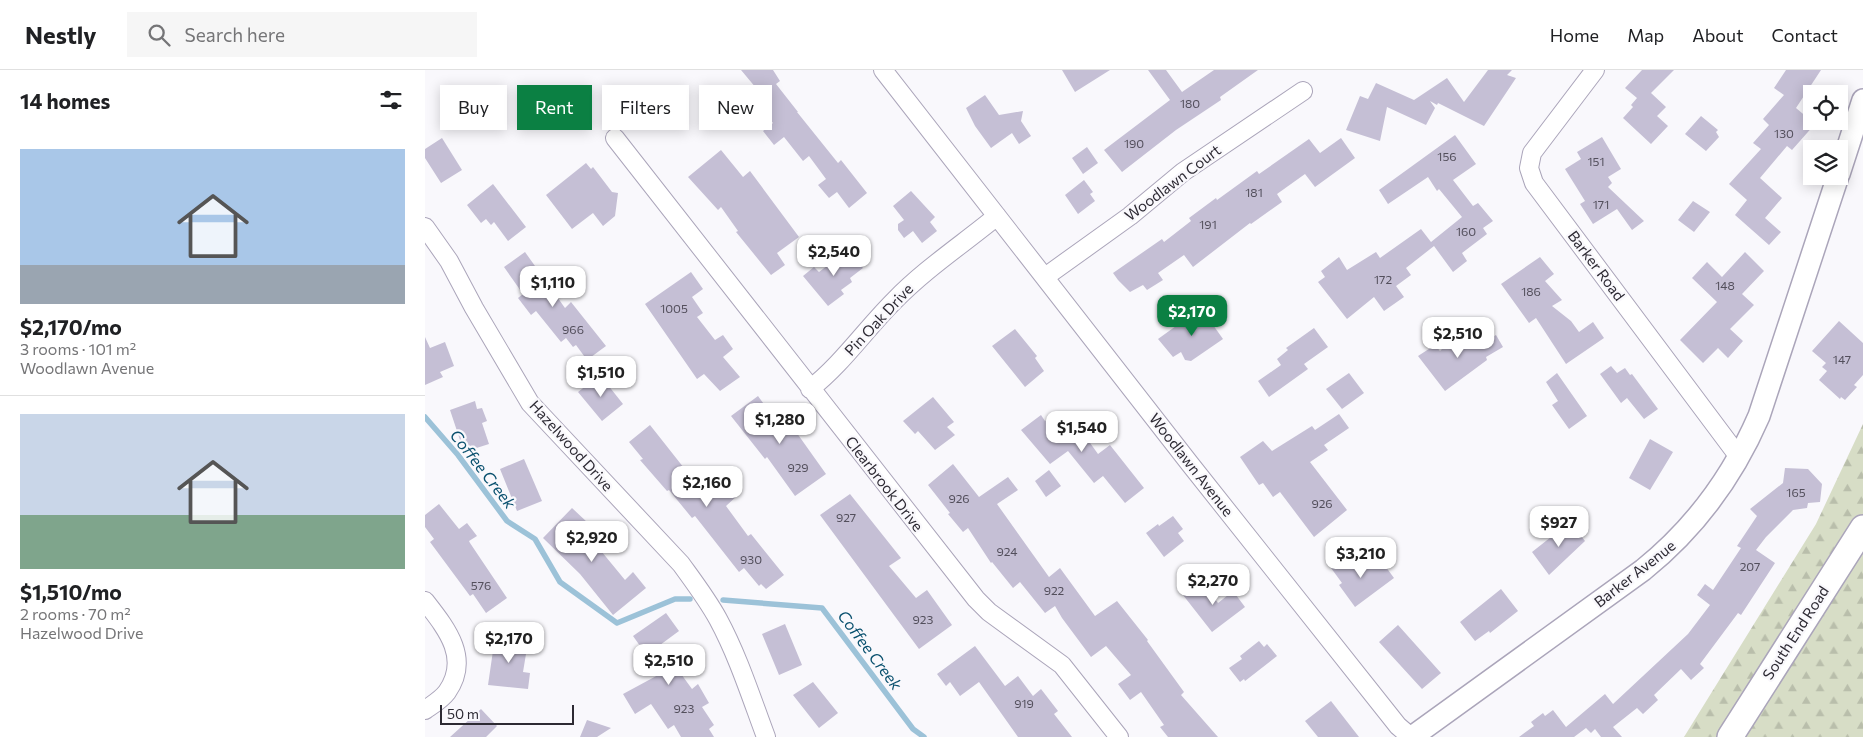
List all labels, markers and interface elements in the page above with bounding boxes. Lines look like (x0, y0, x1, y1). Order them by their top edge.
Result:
search box (127, 12, 477, 57)
text: Nestly (25, 20, 97, 49)
icon: search (145, 21, 173, 49)
text: Search here (185, 23, 285, 46)
text: Home (1550, 24, 1599, 46)
text: Map (1627, 24, 1664, 46)
text: About (1692, 24, 1744, 46)
text: Contact (1772, 24, 1838, 46)
chip: Buy (440, 85, 507, 130)
chip: Rent (517, 85, 592, 130)
chip: Filters (602, 85, 689, 130)
chip: New (699, 85, 772, 130)
map controls (1803, 85, 1848, 185)
button: locate (1803, 85, 1848, 130)
icon: filters (377, 86, 405, 114)
text: 14 homes (20, 88, 110, 113)
house number: 180 (1180, 96, 1200, 110)
house number: 130 (1774, 126, 1794, 140)
house number: 190 (1124, 136, 1144, 150)
street label: Woodlawn Court (1121, 140, 1224, 224)
button: layers (1803, 140, 1848, 185)
house number: 156 (1437, 149, 1457, 163)
house number: 151 (1587, 154, 1605, 168)
icon: home (168, 181, 258, 271)
house number: 181 (1245, 185, 1263, 199)
house number: 171 (1593, 197, 1609, 211)
house number: 191 (1199, 217, 1217, 231)
house number: 160 (1456, 224, 1476, 238)
street label: Barker Road (1565, 227, 1629, 304)
pin: $2,540 (793, 234, 875, 277)
text: $2,540 (808, 241, 860, 260)
pin: $1,110 (512, 266, 594, 308)
text: $1,110 (531, 272, 575, 291)
house number: 172 (1374, 272, 1392, 286)
house number: 148 (1715, 278, 1735, 292)
street label: Pin Oak Drive (840, 279, 916, 359)
house number: 186 (1521, 284, 1541, 298)
pin: $2,170 (1151, 294, 1233, 337)
house number: 1005 (660, 301, 688, 315)
text: $2,170 (1168, 301, 1216, 320)
text: $2,170/mo (20, 314, 122, 339)
pin: $2,510 (1417, 316, 1499, 359)
house number: 966 (562, 322, 584, 336)
text: $2,510 (1433, 323, 1483, 342)
text: 3 rooms · 101 m² (20, 339, 136, 358)
house number: 147 (1833, 352, 1851, 366)
pin: $1,510 (560, 356, 642, 398)
text: Woodlawn Avenue (20, 358, 154, 377)
text: $1,510 (577, 362, 625, 381)
street label: Hazelwood Drive (526, 396, 617, 494)
pin: $1,280 (739, 402, 821, 445)
text: $1,280 (755, 409, 805, 428)
street label: Woodlawn Avenue (1146, 409, 1238, 520)
pin: $1,540 (1041, 410, 1123, 453)
text: $1,540 (1057, 417, 1107, 436)
water label: Coffee Creek (447, 425, 520, 512)
street label: Clearbrook Drive (842, 432, 928, 535)
icon: home (168, 447, 258, 537)
house number: 929 (787, 460, 809, 474)
pin: $2,160 (666, 466, 748, 508)
text: $2,160 (683, 472, 731, 491)
house number: 165 (1786, 485, 1806, 499)
house number: 926 (948, 491, 970, 505)
house number: 926 (1311, 496, 1333, 510)
pin: $927 (1529, 506, 1589, 548)
house number: 927 (836, 510, 856, 524)
text: $927 (1541, 512, 1577, 531)
pin: $2,920 (551, 520, 633, 563)
text: $2,920 (566, 527, 618, 546)
pin: $3,210 (1320, 536, 1402, 579)
street label: Barker Avenue (1590, 536, 1679, 611)
text: $3,210 (1336, 543, 1386, 562)
house number: 924 (997, 544, 1017, 558)
house number: 930 (740, 552, 762, 566)
house number: 207 (1740, 559, 1760, 573)
pin: $2,270 (1172, 564, 1254, 606)
text: $2,270 (1188, 570, 1238, 589)
house number: 576 (471, 578, 491, 592)
text: $1,510/mo (20, 579, 122, 604)
street label: South End Road (1758, 582, 1832, 683)
house number: 922 (1044, 583, 1065, 597)
text: 2 rooms · 70 m² (20, 604, 131, 623)
water label: Coffee Creek (834, 606, 907, 694)
house number: 923 (913, 612, 934, 626)
pin: $2,170 (468, 622, 550, 664)
text: Hazelwood Drive (20, 623, 143, 642)
text: $2,170 (485, 628, 533, 647)
pin: $2,510 (628, 644, 710, 686)
text: $2,510 (644, 650, 694, 669)
house number: 919 (1014, 696, 1034, 710)
house number: 923 (674, 701, 695, 715)
scale bar (440, 702, 574, 725)
text: 50 m (447, 705, 479, 722)

